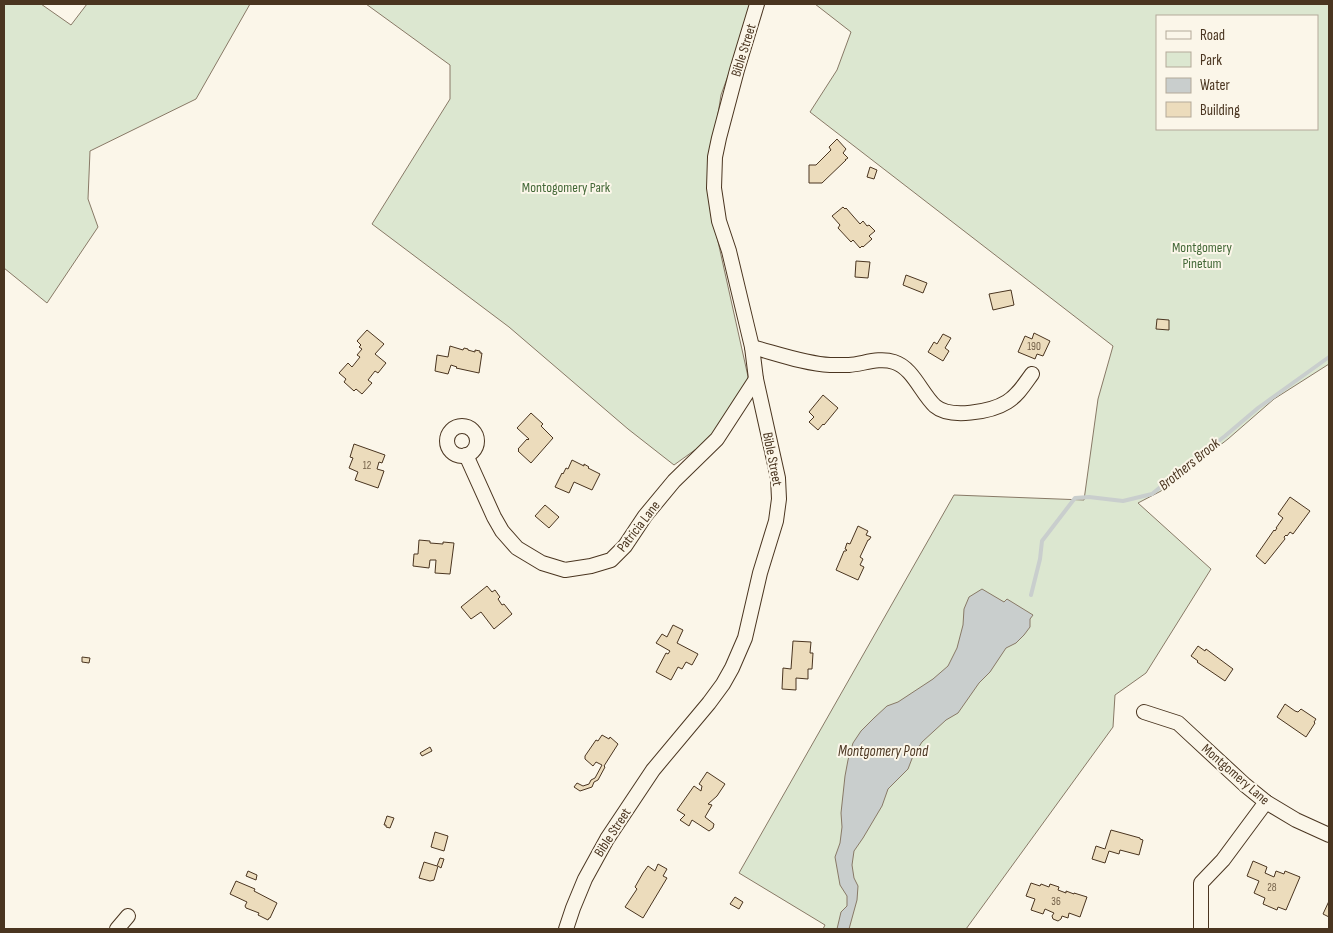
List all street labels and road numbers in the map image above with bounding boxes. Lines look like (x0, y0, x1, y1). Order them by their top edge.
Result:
street label: Bible Street (727, 22, 760, 79)
street label: Bible Street (759, 431, 786, 488)
street label: Patricia Lane (613, 497, 664, 555)
street label: Montgomery Lane (1198, 740, 1273, 808)
street label: Bible Street (590, 805, 634, 860)

